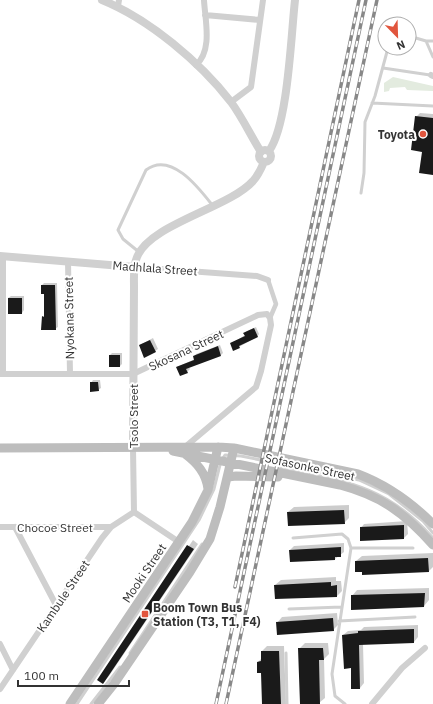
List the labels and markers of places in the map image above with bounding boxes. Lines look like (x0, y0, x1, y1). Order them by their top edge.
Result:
place label: Toyota (378, 127, 415, 142)
marker: Toyota (418, 129, 428, 139)
place label: Boom Town Bus Station (T3, T1, F4) (153, 600, 261, 629)
marker: Boom Town Bus Station (T3, T1, F4) (140, 609, 150, 619)

